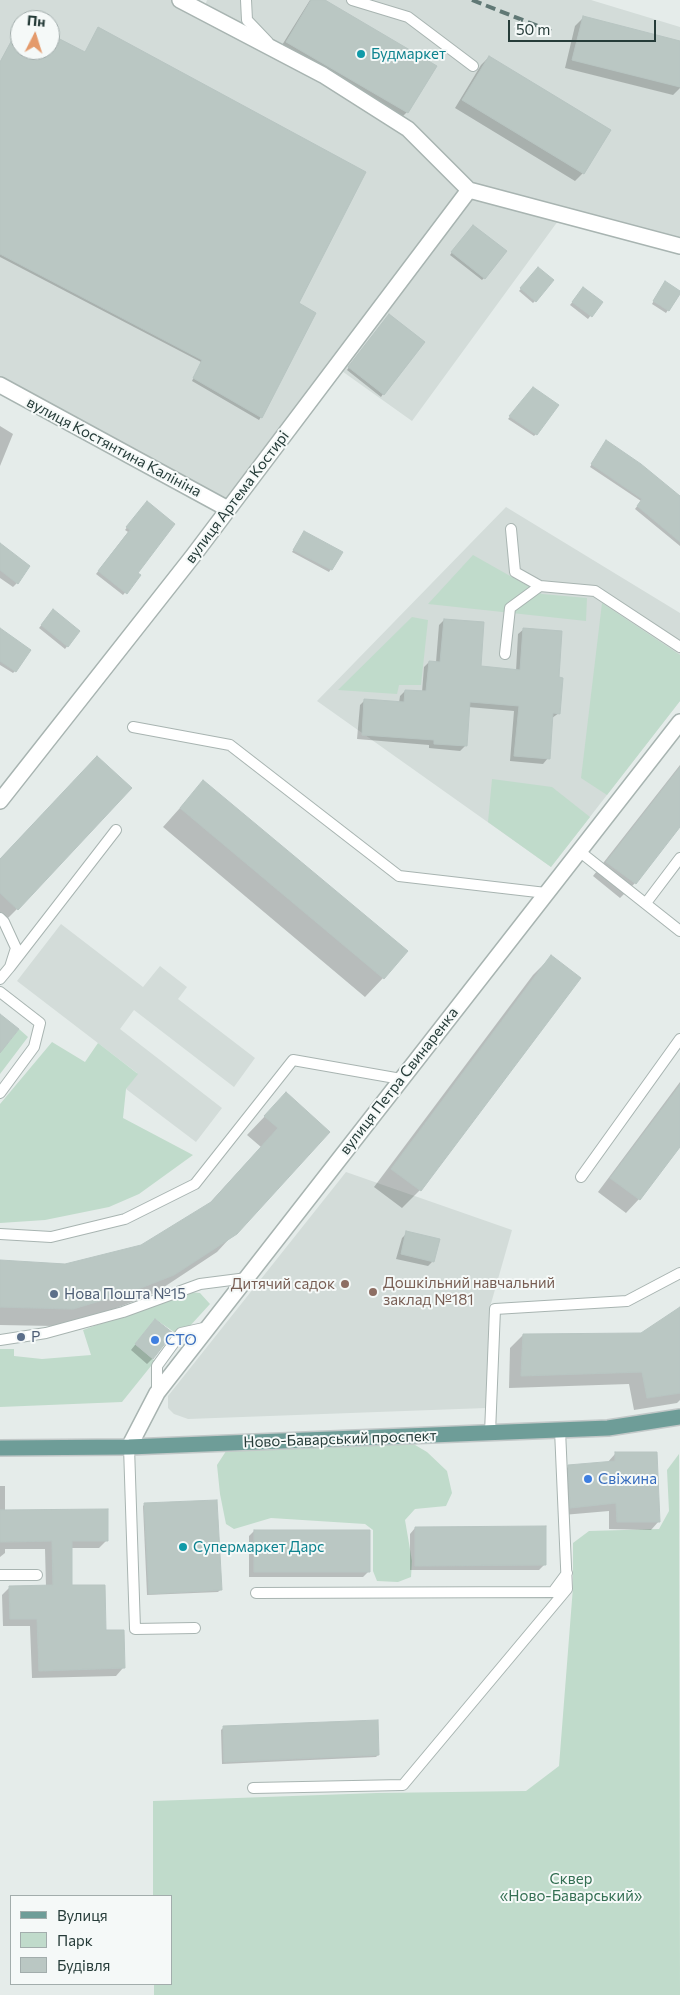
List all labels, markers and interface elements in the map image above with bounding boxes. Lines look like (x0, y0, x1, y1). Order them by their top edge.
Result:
north arrow (10, 10, 60, 60)
scale bar (510, 10, 658, 42)
text: Пн (26, 11, 46, 30)
text: 50 m (516, 20, 550, 38)
place label: Будмаркет (371, 45, 446, 63)
marker: Будмаркет (355, 48, 367, 60)
street label: вулиця Костянтина Калініна (24, 393, 204, 501)
street label: вулиця Артема Костирі (181, 427, 293, 567)
street label: вулиця Петра Свинаренка (336, 1004, 462, 1158)
place label: Дошкільний навчальний заклад №181 (383, 1274, 555, 1309)
place label: Дитячий садок (231, 1275, 335, 1293)
marker: Дитячий садок (339, 1278, 351, 1290)
place label: Нова Пошта №15 (64, 1285, 186, 1303)
marker: Дошкільний навчальний заклад №181 (367, 1286, 379, 1298)
marker: Нова Пошта №15 (48, 1288, 60, 1300)
place label: Р (31, 1328, 40, 1346)
marker: Р (15, 1331, 27, 1343)
place label: СТО (165, 1331, 197, 1349)
marker: СТО (149, 1334, 161, 1346)
street label: Ново-Баварський проспект (243, 1427, 437, 1451)
place label: Свіжина (598, 1470, 657, 1488)
marker: Свіжина (582, 1473, 594, 1485)
place label: Супермаркет Дарс (193, 1538, 324, 1556)
marker: Супермаркет Дарс (177, 1541, 189, 1553)
park label: Сквер «Ново-Баварський» (500, 1870, 642, 1905)
legend (10, 1895, 172, 1985)
text: Вулиця (57, 1906, 108, 1924)
text: Парк (57, 1931, 93, 1949)
text: Будівля (57, 1956, 110, 1974)

